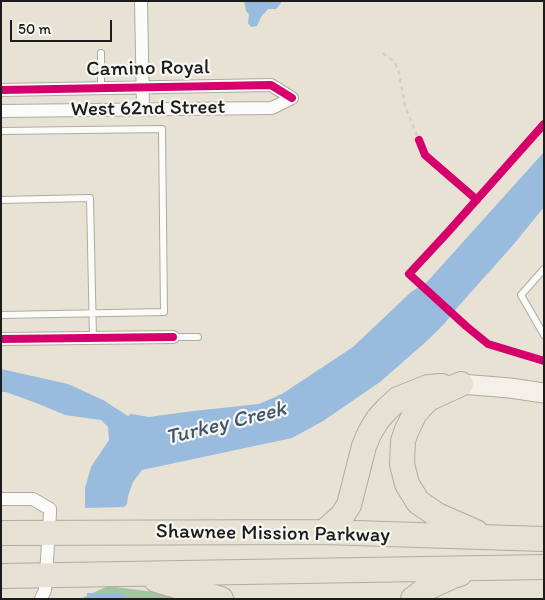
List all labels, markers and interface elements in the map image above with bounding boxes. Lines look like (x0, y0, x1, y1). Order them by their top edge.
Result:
scale bar (12, 10, 115, 42)
text: 50 m (18, 20, 51, 38)
street label: Camino Royal (86, 55, 210, 83)
street label: West 62nd Street (70, 95, 226, 123)
water label: Turkey Creek (163, 396, 289, 452)
street label: Shawnee Mission Parkway (156, 519, 390, 549)

